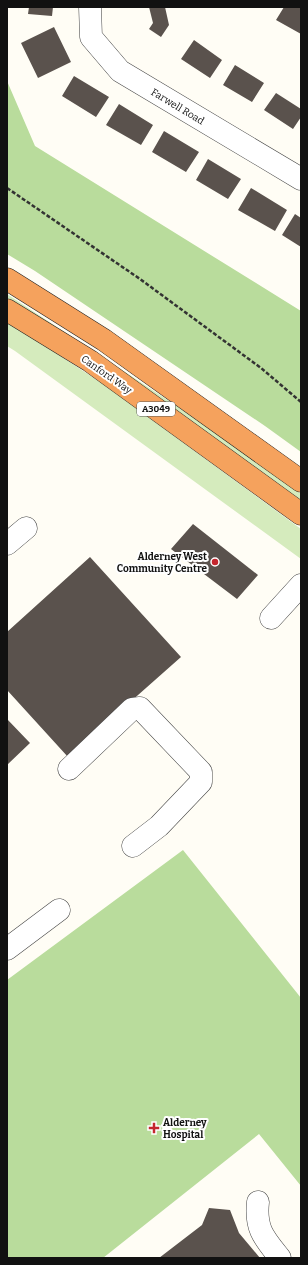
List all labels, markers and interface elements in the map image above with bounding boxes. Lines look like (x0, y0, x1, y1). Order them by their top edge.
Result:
street label: Farwell Road (149, 86, 206, 127)
street label: Canford Way (79, 353, 135, 397)
road number: A3049 (137, 402, 175, 416)
place label: Alderney West Community Centre (117, 551, 207, 575)
marker: Alderney West Community Centre (210, 557, 220, 567)
place label: Alderney Hospital (163, 1117, 207, 1141)
marker: Alderney Hospital (148, 1122, 160, 1134)

